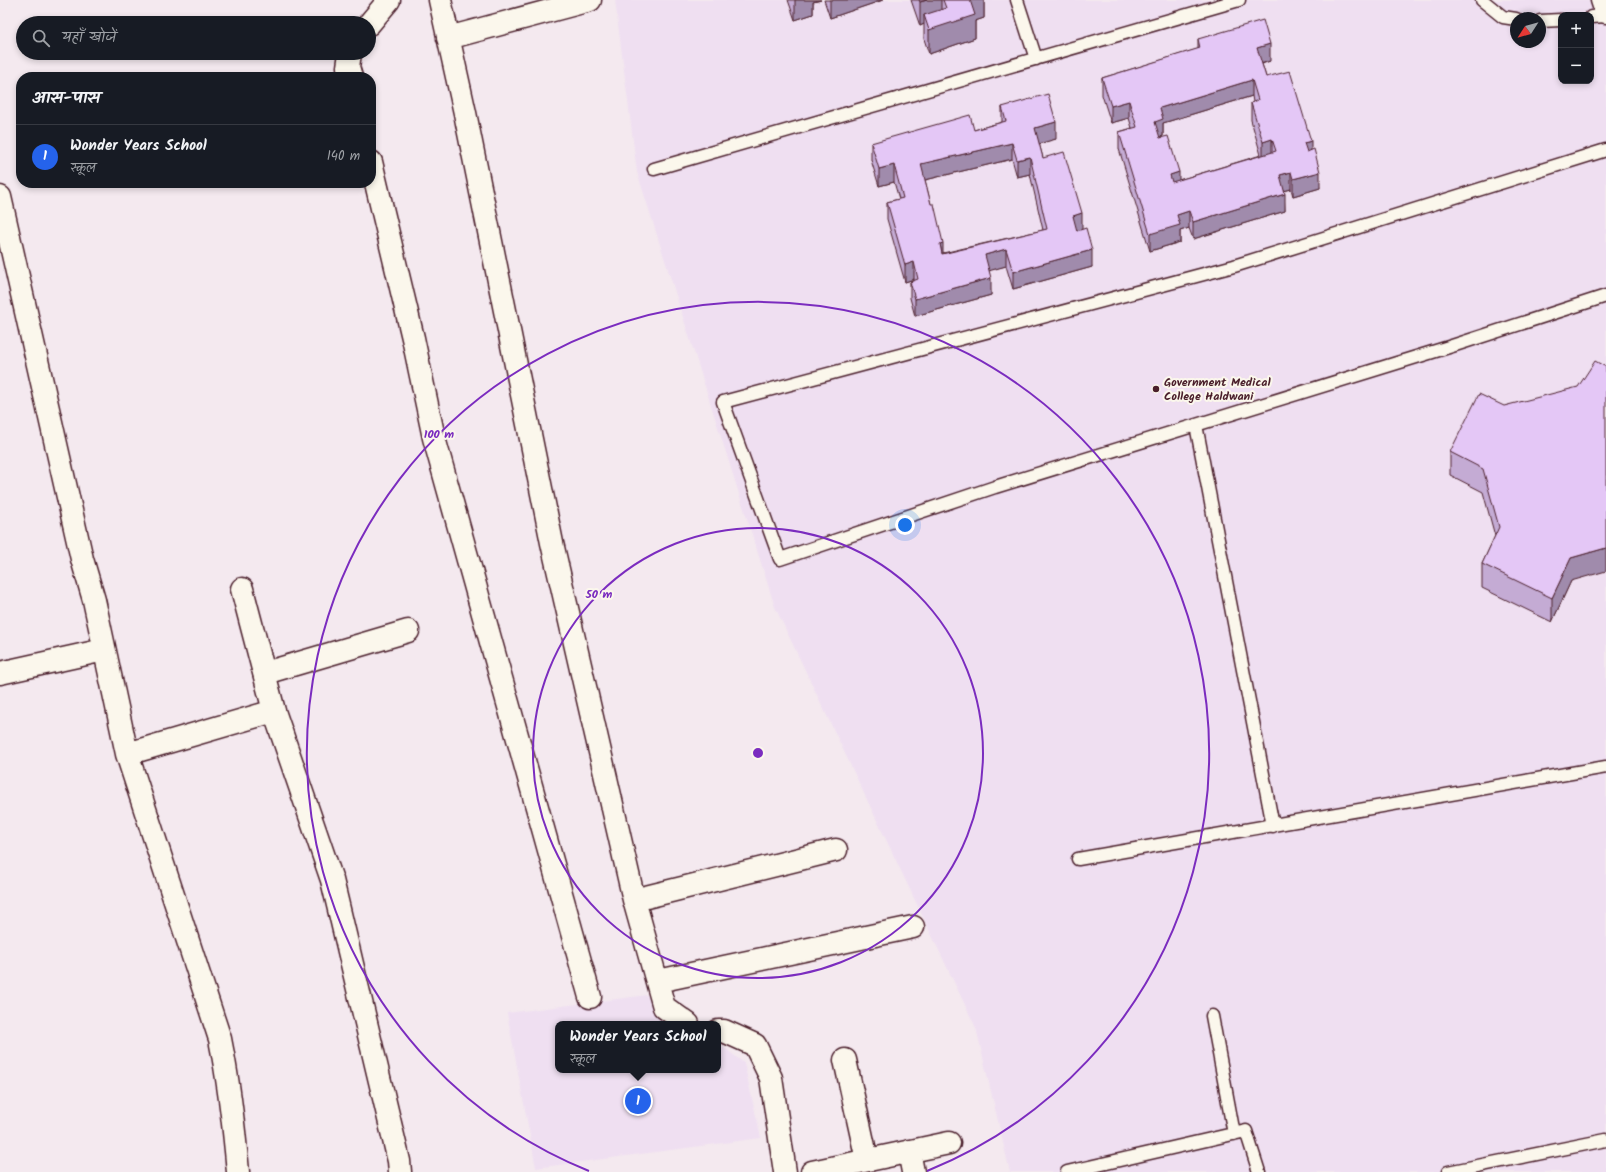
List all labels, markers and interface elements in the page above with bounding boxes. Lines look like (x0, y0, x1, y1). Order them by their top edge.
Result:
north arrow (1510, 12, 1546, 48)
map controls (1558, 12, 1594, 84)
button: + (1558, 12, 1594, 48)
search box (16, 16, 376, 60)
text: यहाँ खोजें (62, 26, 116, 50)
icon: search (30, 27, 52, 49)
button: − (1558, 48, 1594, 84)
text: आस-पास (32, 85, 100, 112)
text: Wonder Years School (70, 134, 207, 158)
text: 1 (43, 146, 47, 167)
text: 140 m (327, 146, 360, 167)
text: स्कूल (70, 158, 96, 179)
place label: Government Medical College Haldwani (1164, 373, 1271, 406)
marker: Government Medical College Haldwani (1151, 384, 1161, 394)
text: 100 m (424, 425, 454, 444)
your location (895, 515, 915, 535)
text: 50 m (585, 585, 613, 604)
centre of rings (751, 746, 765, 760)
popup (555, 1021, 721, 1073)
text: Wonder Years School (570, 1025, 706, 1049)
text: स्कूल (570, 1049, 595, 1070)
pin: 1 (625, 1086, 651, 1116)

